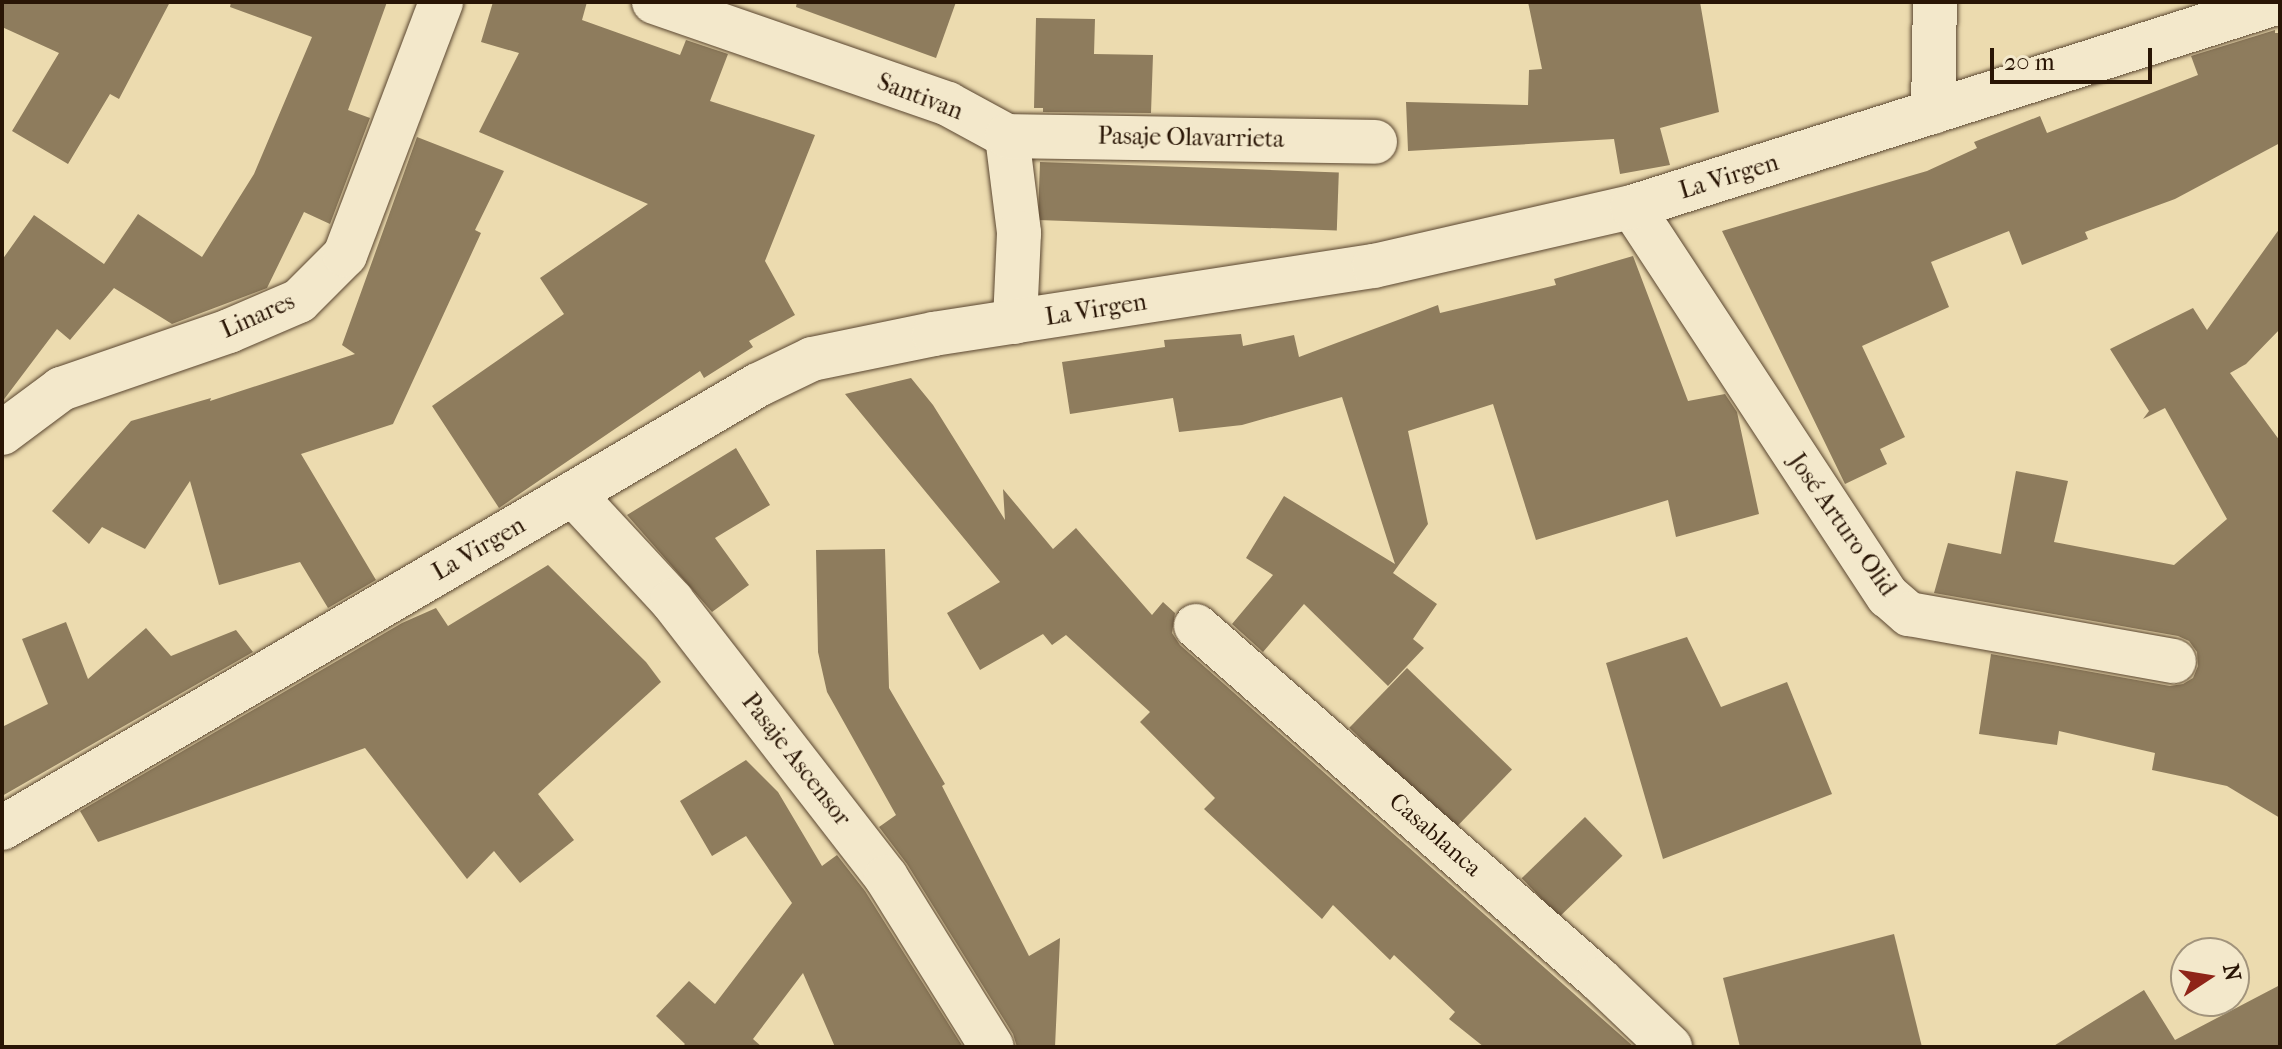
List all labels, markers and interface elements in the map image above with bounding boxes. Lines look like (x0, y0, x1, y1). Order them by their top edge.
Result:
scale bar (1994, 32, 2156, 82)
text: 20 m (2004, 48, 2055, 76)
street label: Santivan (873, 68, 967, 126)
street label: Pasaje Olavarrieta (1098, 122, 1284, 154)
street label: La Virgen (1676, 148, 1782, 206)
street label: Linares (217, 287, 299, 345)
street label: La Virgen (1043, 288, 1149, 332)
street label: José Arturo Olid (1782, 448, 1902, 602)
street label: La Virgen (428, 511, 530, 587)
street label: Pasaje Ascensor (735, 688, 857, 832)
street label: Casablanca (1383, 787, 1487, 883)
north arrow (2170, 937, 2250, 1017)
text: N (2217, 962, 2246, 983)

